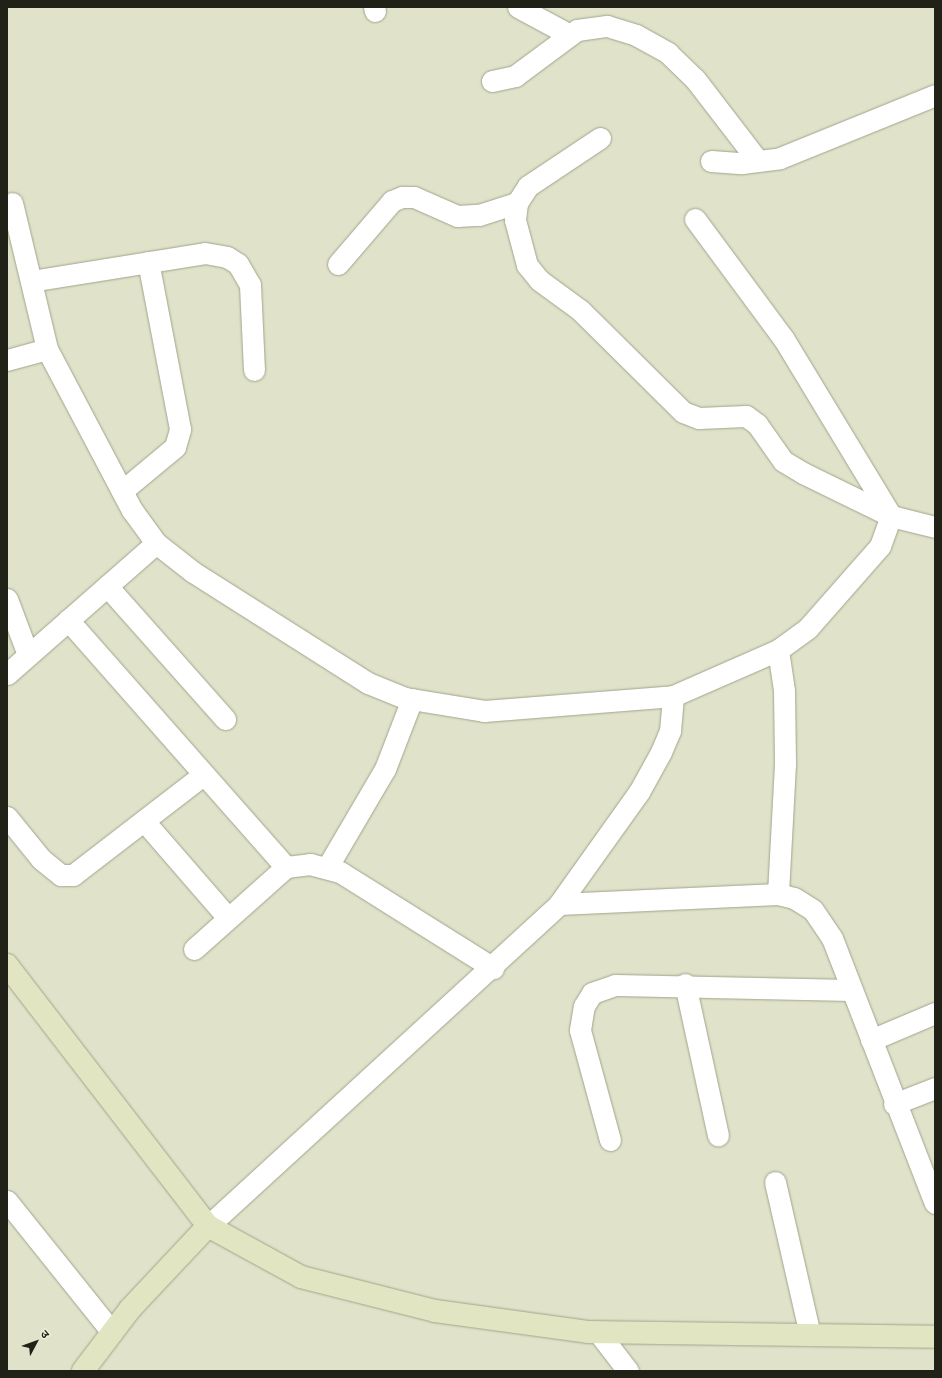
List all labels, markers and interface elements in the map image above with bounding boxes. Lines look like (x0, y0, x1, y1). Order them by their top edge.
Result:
north arrow (16, 1322, 56, 1362)
text: उ (38, 1328, 52, 1340)

